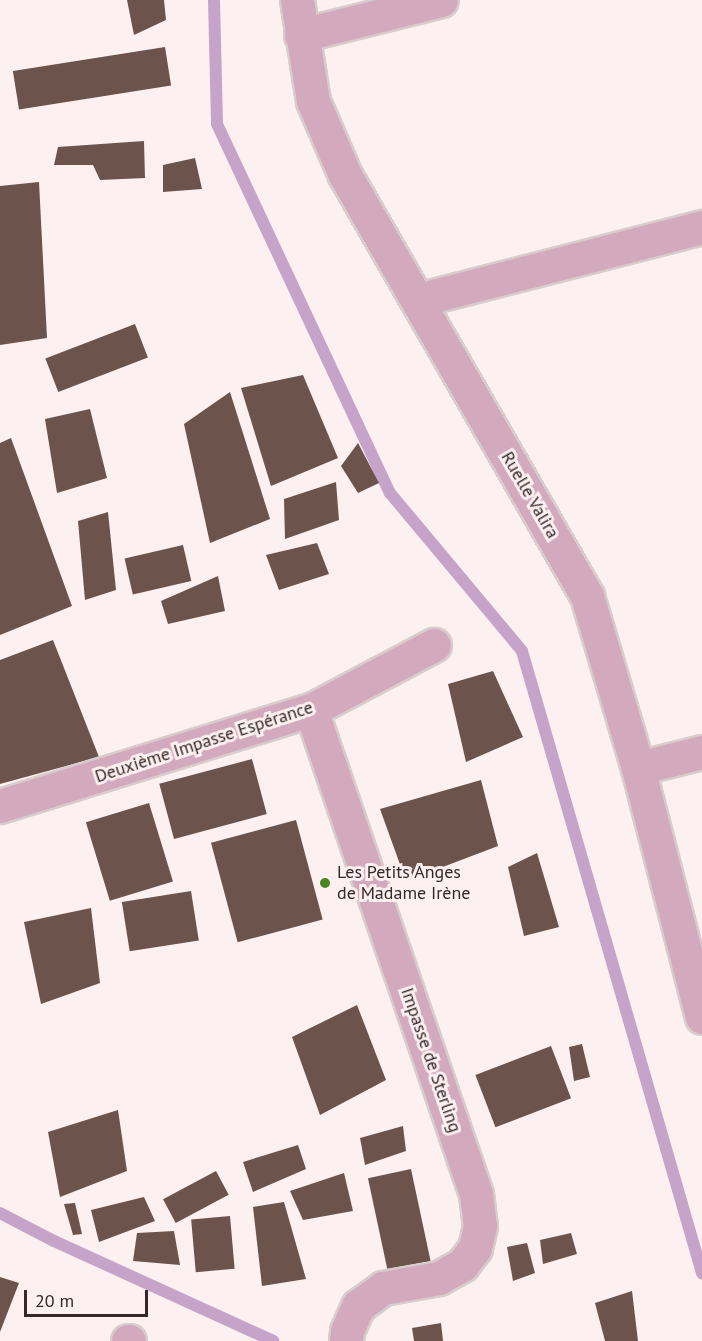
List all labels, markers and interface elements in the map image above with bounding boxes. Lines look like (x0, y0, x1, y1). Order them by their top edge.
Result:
street label: Ruelle Valira (496, 448, 564, 542)
street label: Deuxième Impasse Espérance (92, 697, 316, 787)
place label: Les Petits Anges de Madame Irène (337, 862, 470, 904)
marker: Les Petits Anges de Madame Irène (318, 876, 332, 890)
street label: Impasse de Sterling (396, 985, 466, 1135)
scale bar (27, 1278, 152, 1316)
text: 20 m (35, 1289, 74, 1312)

